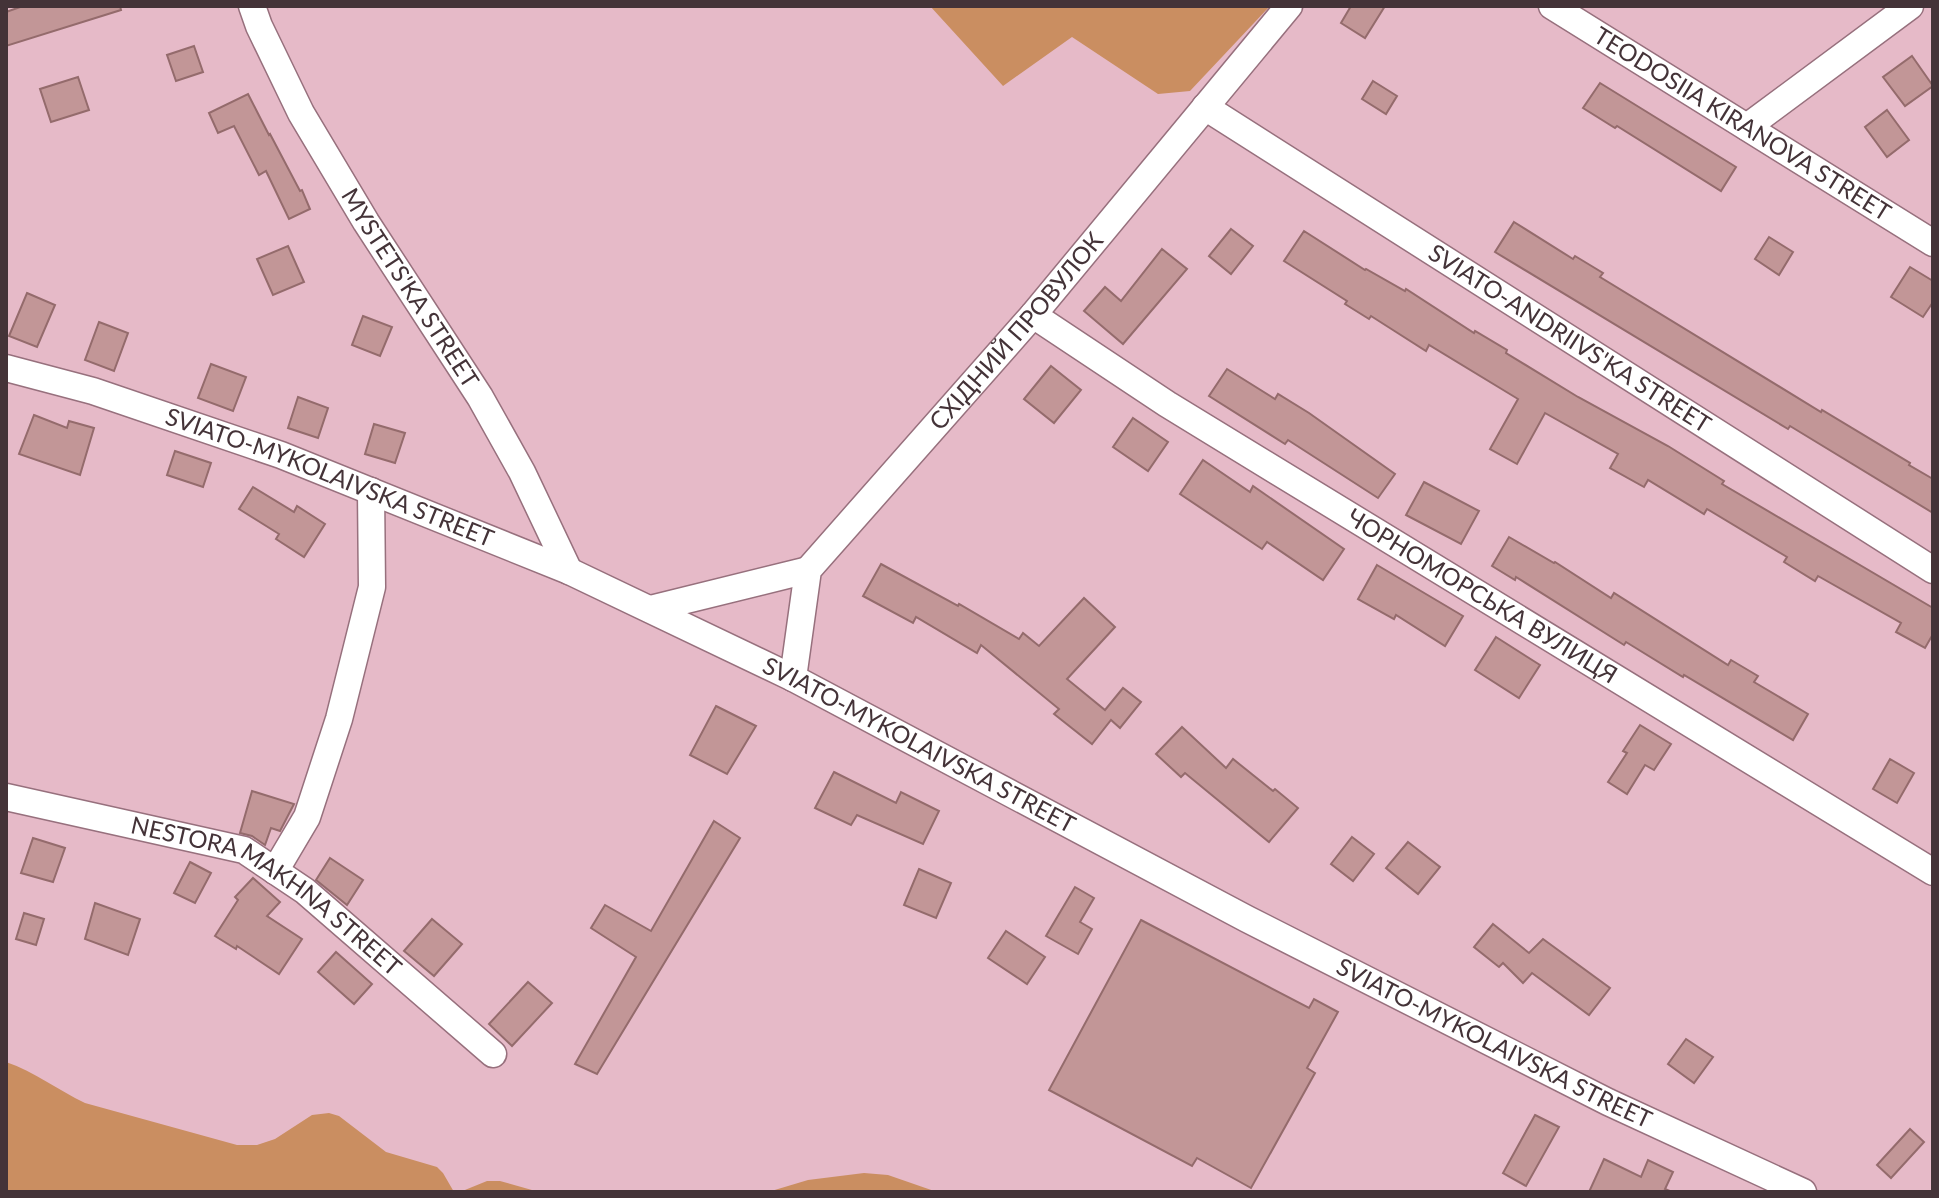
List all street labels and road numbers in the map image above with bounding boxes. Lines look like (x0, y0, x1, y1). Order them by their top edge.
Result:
street label: TEODOSIIA KIRANOVA STREET (1589, 20, 1897, 226)
street label: MYSTETS'KA STREET (336, 182, 486, 393)
street label: СХІДНИЙ ПРОВУЛОК (923, 226, 1108, 435)
street label: SVIATO-ANDRIIVS'KA STREET (1424, 237, 1717, 438)
street label: SVIATO-MYKOLAIVSKA STREET (162, 401, 498, 552)
street label: ЧОРНОМОРСЬКА ВУЛИЦЯ (1342, 502, 1623, 689)
street label: SVIATO-MYKOLAIVSKA STREET (759, 650, 1081, 838)
street label: NESTORA MAKHNA STREET (128, 809, 408, 981)
street label: SVIATO-MYKOLAIVSKA STREET (1332, 951, 1657, 1133)

